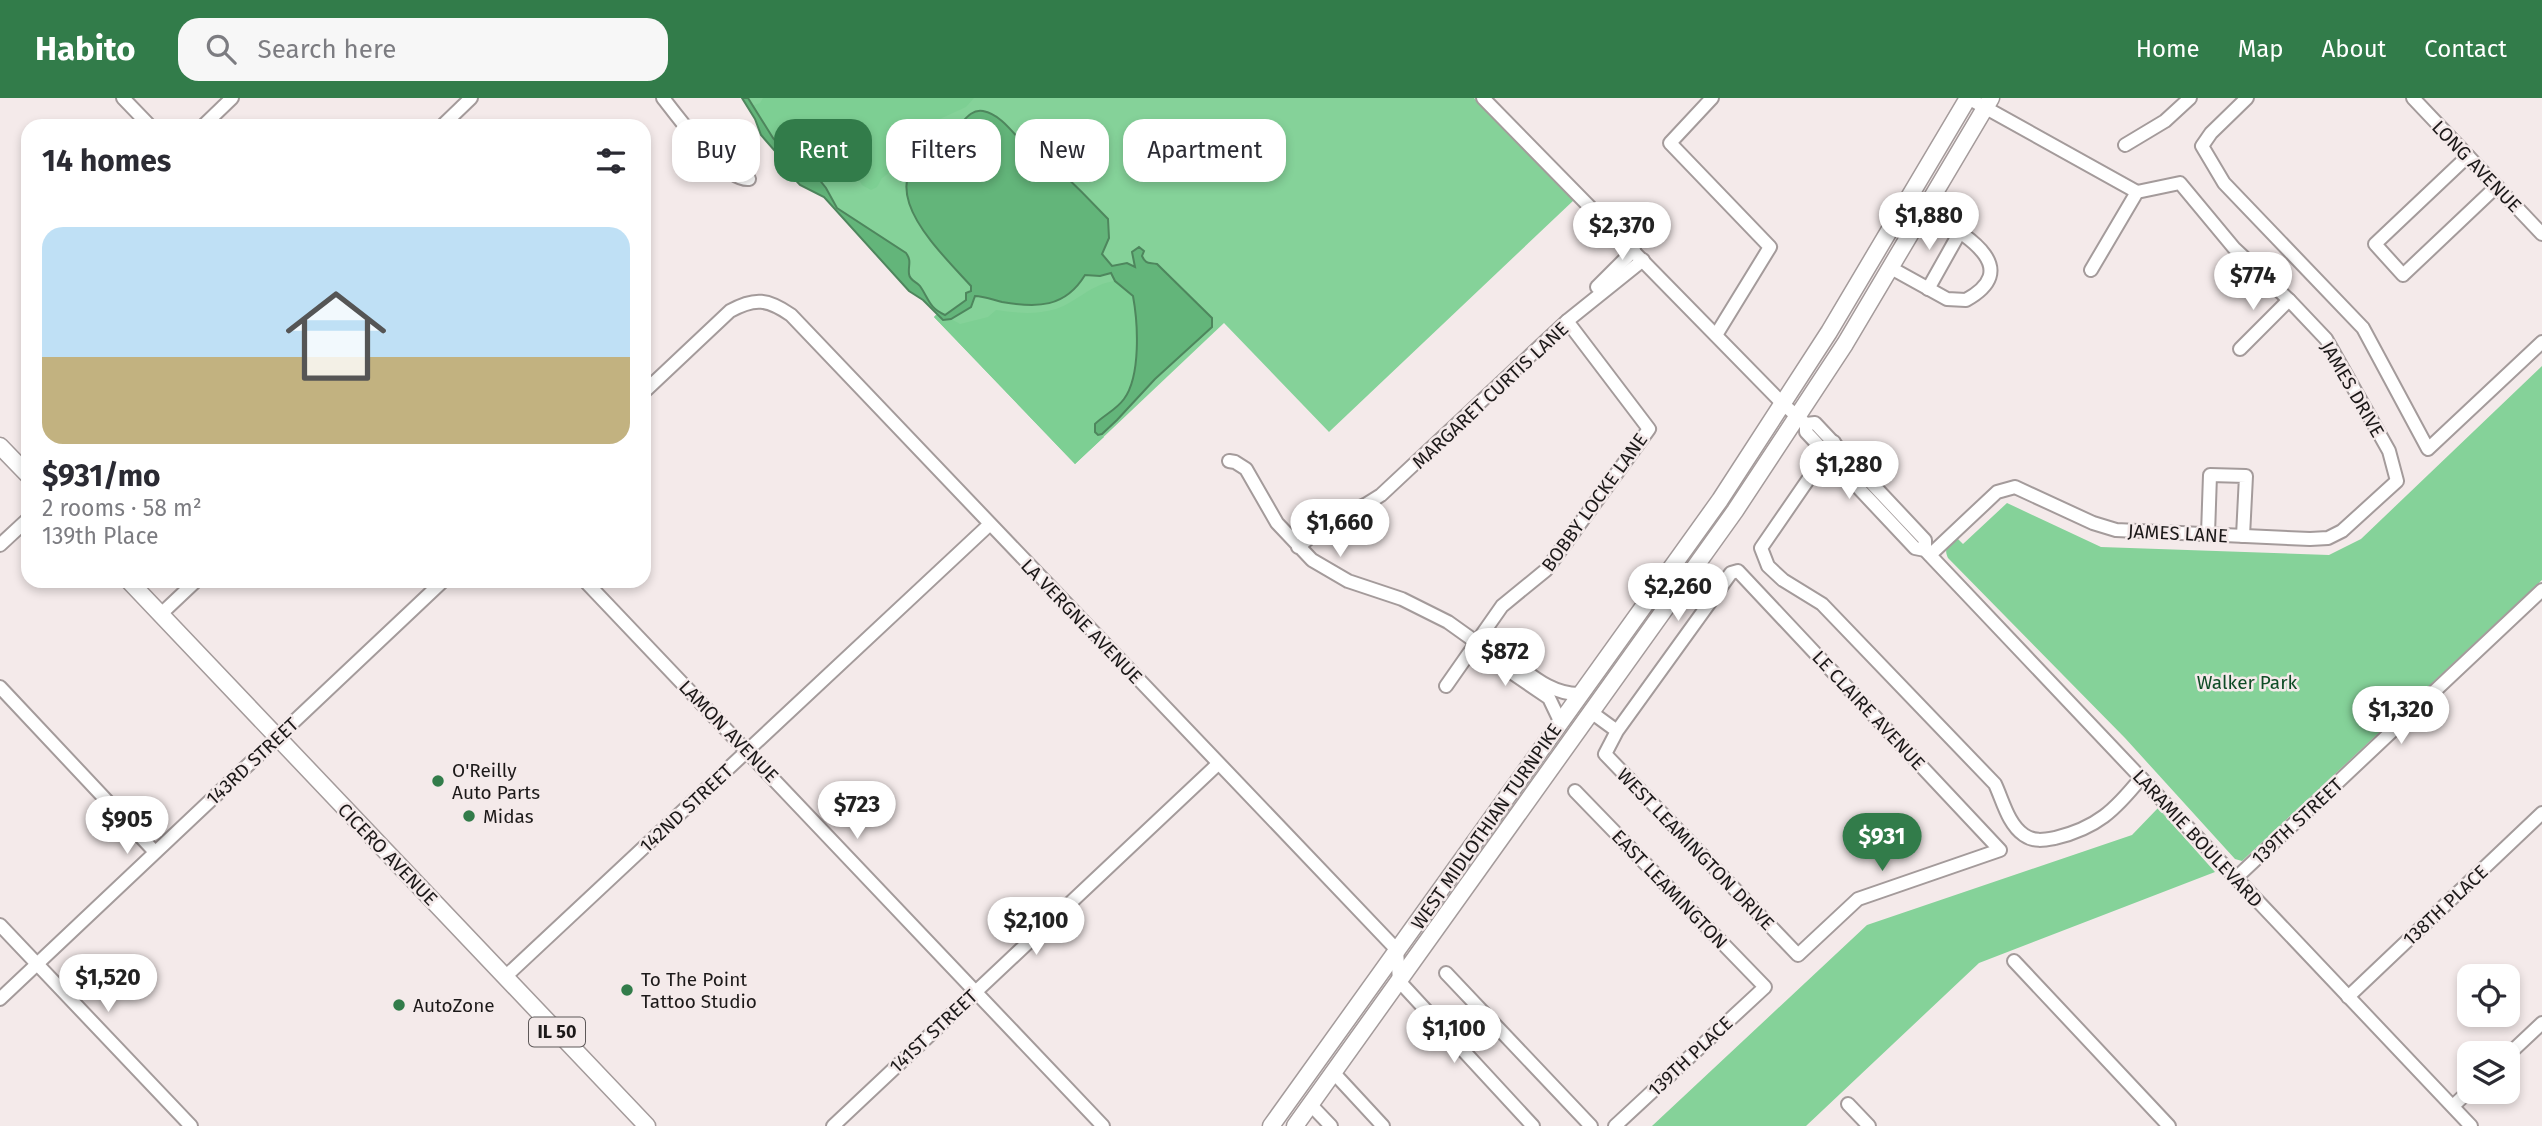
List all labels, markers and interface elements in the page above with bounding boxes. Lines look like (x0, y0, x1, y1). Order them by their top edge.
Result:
search box (178, 18, 668, 81)
text: Habito (35, 29, 136, 69)
icon: search (202, 30, 240, 68)
text: Search here (258, 34, 396, 65)
text: Home (2136, 35, 2200, 63)
text: Map (2238, 35, 2284, 63)
text: About (2322, 35, 2386, 63)
text: Contact (2424, 35, 2507, 63)
street label: LONG AVENUE (2427, 116, 2526, 217)
chip: Buy (672, 119, 760, 182)
chip: Rent (774, 119, 872, 182)
chip: Filters (886, 119, 1001, 182)
chip: New (1015, 119, 1109, 182)
chip: Apartment (1123, 119, 1286, 182)
icon: filters (592, 142, 630, 180)
text: 14 homes (42, 143, 171, 179)
pin: $1,880 (1872, 192, 1986, 252)
text: $1,880 (1895, 201, 1963, 229)
pin: $2,370 (1565, 202, 1679, 262)
text: $2,370 (1589, 211, 1655, 239)
pin: $774 (2212, 252, 2294, 312)
text: $774 (2230, 261, 2276, 289)
icon: home (273, 273, 399, 399)
street label: MARGARET CURTIS LANE (1408, 317, 1573, 474)
street label: JAMES DRIVE (2316, 337, 2389, 441)
street label: BOBBY LOCKE LANE (1537, 429, 1652, 576)
pin: $1,280 (1792, 442, 1906, 501)
text: $1,280 (1816, 450, 1882, 478)
text: $931/mo (42, 458, 161, 494)
text: 2 rooms · 58 m² (42, 494, 202, 522)
pin: $1,660 (1283, 500, 1397, 559)
text: $1,660 (1306, 508, 1374, 536)
street label: JAMES LANE (2127, 519, 2229, 548)
text: 139th Place (42, 522, 158, 550)
street label: LA VERGNE AVENUE (1016, 554, 1147, 689)
pin: $2,260 (1621, 564, 1735, 623)
text: $2,260 (1644, 572, 1712, 600)
pin: $872 (1464, 628, 1546, 688)
text: $872 (1481, 637, 1529, 665)
street label: LE CLAIRE AVENUE (1807, 646, 1930, 775)
park label: Walker Park (2197, 671, 2298, 694)
street label: LAMON AVENUE (674, 675, 783, 787)
pin: $1,320 (2344, 686, 2458, 746)
text: $1,320 (2368, 695, 2434, 723)
street label: 143RD STREET (201, 713, 303, 810)
street label: WEST MIDLOTHIAN TURNPIKE (1406, 719, 1566, 934)
place label: O'Reilly Auto Parts (452, 759, 540, 804)
street label: 142ND STREET (635, 759, 738, 857)
street label: WEST LEAMINGTON DRIVE (1612, 764, 1779, 935)
street label: LARAMIE BOULEVARD (2128, 765, 2267, 912)
marker: O'Reilly Auto Parts (430, 773, 446, 789)
street label: 139TH STREET (2247, 773, 2348, 869)
pin: $723 (816, 782, 898, 841)
text: $723 (834, 790, 880, 818)
pin: $905 (86, 796, 168, 856)
street label: CICERO AVENUE (333, 798, 442, 910)
text: $905 (102, 805, 152, 833)
place label: Midas (483, 805, 534, 828)
marker: Midas (461, 808, 477, 824)
pin: $931 (1841, 814, 1923, 873)
text: $931 (1859, 822, 1905, 850)
street label: EAST LEAMINGTON (1607, 825, 1732, 954)
street label: 138TH PLACE (2398, 860, 2493, 950)
pin: $2,100 (979, 898, 1093, 957)
text: $2,100 (1003, 906, 1069, 934)
pin: $1,520 (51, 954, 165, 1014)
text: $1,520 (75, 963, 141, 991)
map controls (2457, 964, 2520, 1104)
button: locate (2457, 964, 2520, 1027)
place label: To The Point Tattoo Studio (641, 968, 757, 1013)
marker: To The Point Tattoo Studio (619, 982, 635, 998)
street label: 141ST STREET (885, 985, 982, 1078)
place label: AutoZone (413, 994, 495, 1017)
marker: AutoZone (391, 997, 407, 1013)
pin: $1,100 (1397, 1006, 1511, 1065)
street label: 139TH PLACE (1643, 1012, 1737, 1101)
text: $1,100 (1422, 1014, 1486, 1042)
road number: IL 50 (529, 1017, 585, 1046)
button: layers (2457, 1041, 2520, 1104)

